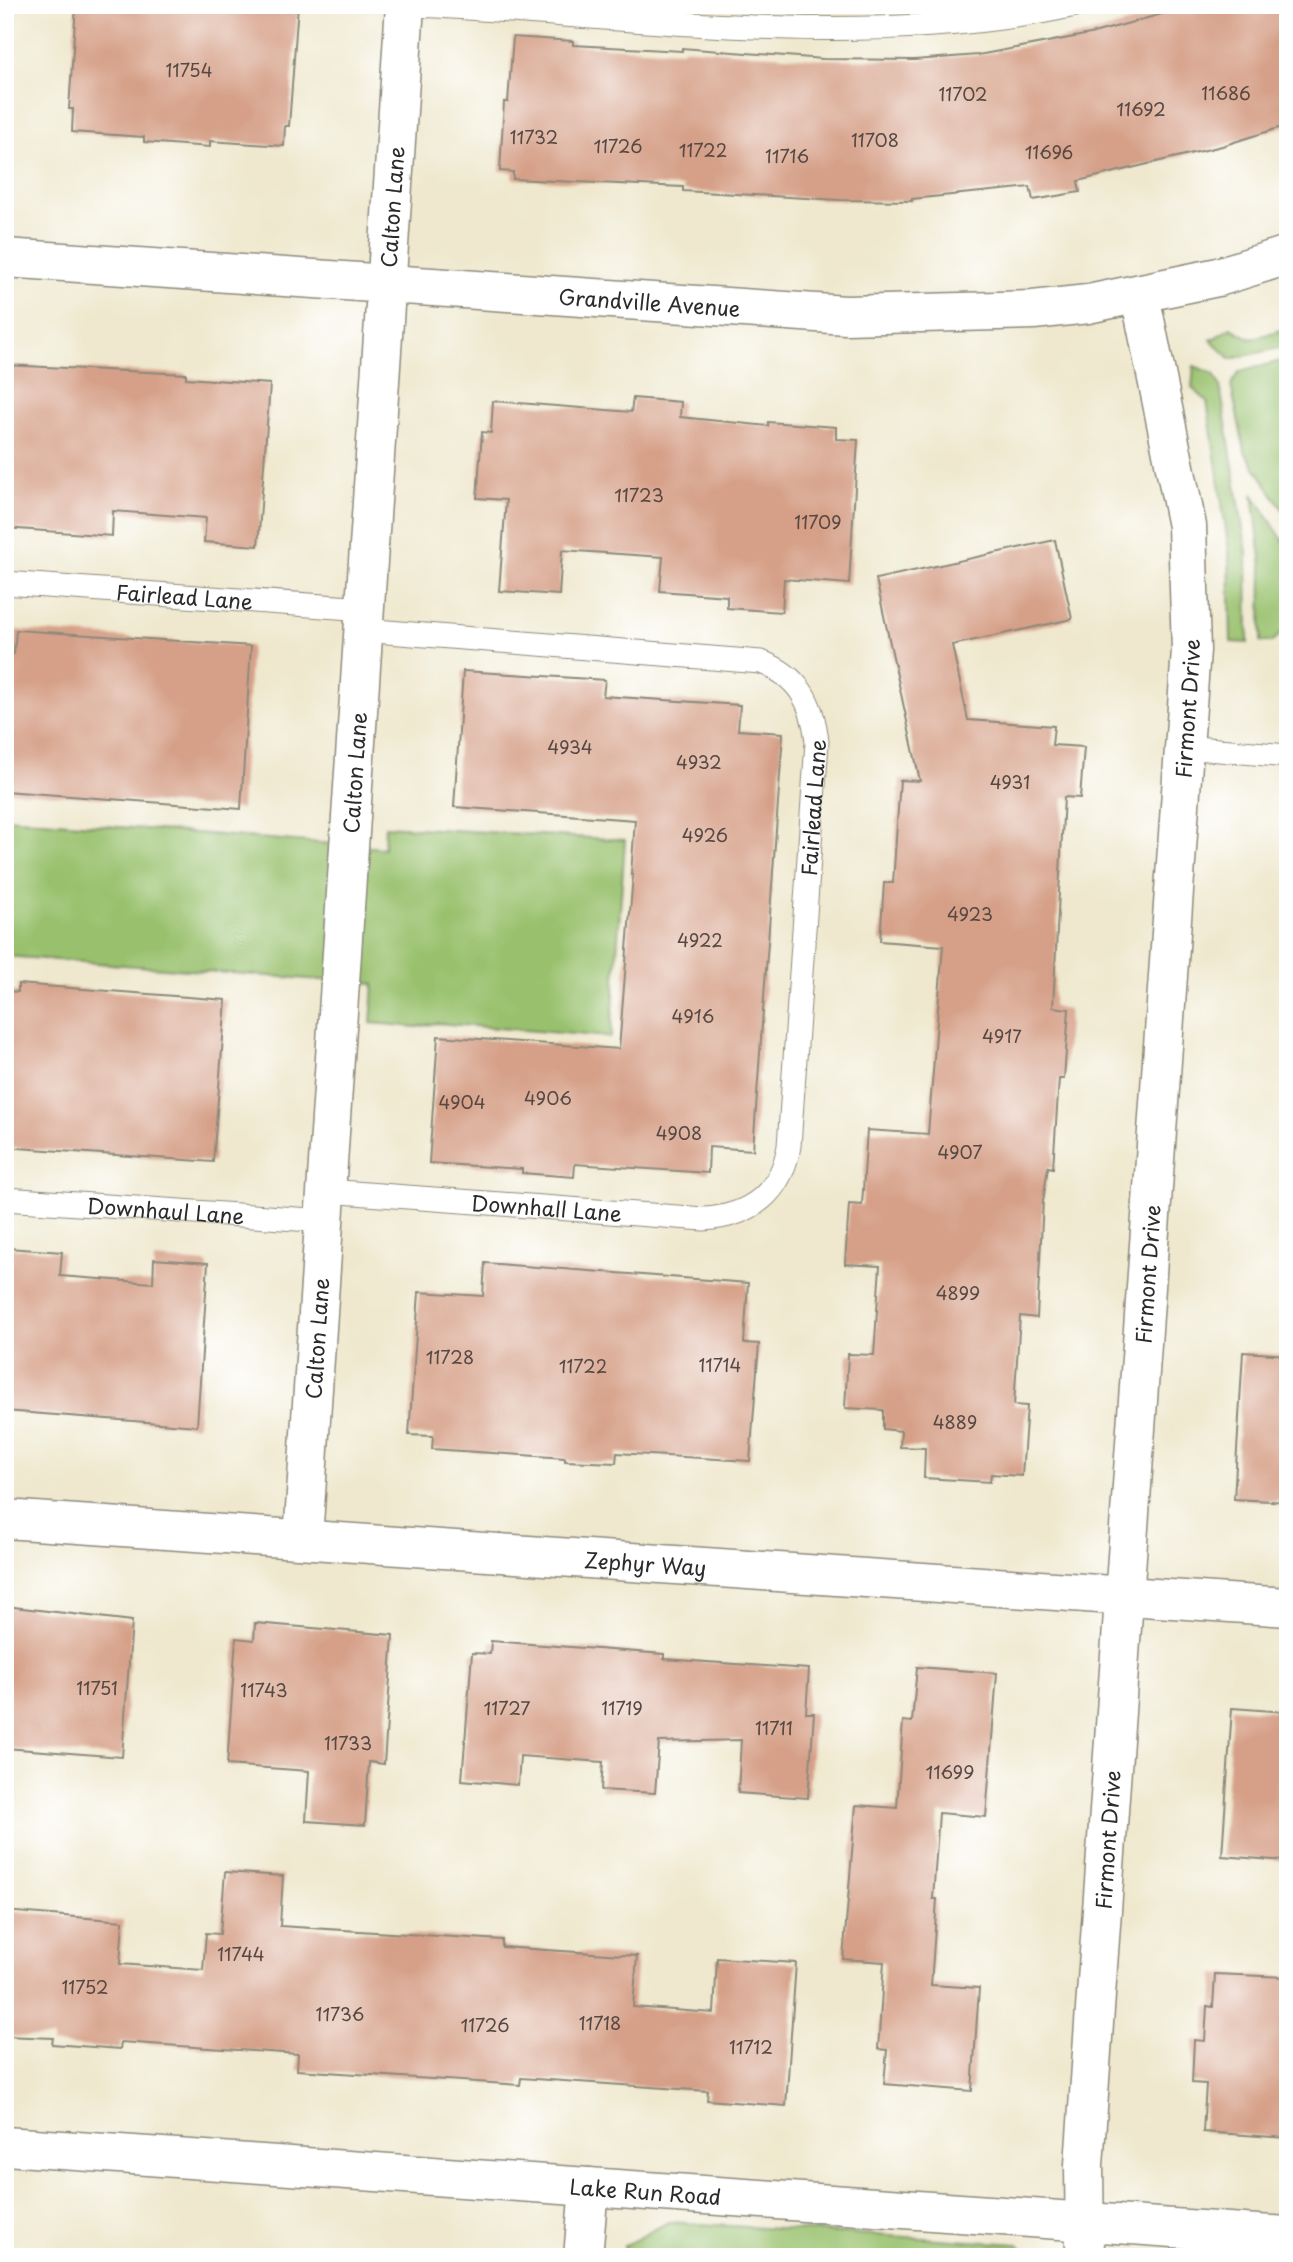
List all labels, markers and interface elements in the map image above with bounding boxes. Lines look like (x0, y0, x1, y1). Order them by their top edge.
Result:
house number: 11754 (165, 56, 213, 83)
house number: 11686 (1201, 79, 1251, 106)
house number: 11702 (939, 80, 988, 107)
house number: 11692 (1116, 95, 1166, 122)
house number: 11732 (510, 123, 558, 150)
house number: 11708 (851, 126, 899, 153)
house number: 11726 (593, 132, 643, 159)
house number: 11722 (679, 136, 727, 163)
house number: 11696 (1025, 138, 1073, 165)
house number: 11716 (765, 142, 809, 169)
street label: Calton Lane (372, 145, 412, 269)
street label: Grandville Avenue (558, 280, 741, 324)
house number: 11723 (614, 481, 664, 508)
house number: 11709 (794, 508, 842, 535)
street label: Fairlead Lane (115, 575, 254, 617)
street label: Firmont Drive (1166, 639, 1207, 779)
street label: Calton Lane (334, 711, 374, 835)
house number: 4934 (547, 733, 593, 760)
street label: Fairlead Lane (792, 738, 833, 877)
house number: 4932 (676, 748, 722, 775)
house number: 4931 (990, 768, 1030, 795)
house number: 4926 (682, 821, 728, 848)
house number: 4923 (947, 900, 993, 927)
house number: 4922 (677, 926, 723, 953)
house number: 4916 (672, 1002, 714, 1029)
house number: 4917 (982, 1022, 1022, 1049)
house number: 4906 (524, 1084, 572, 1111)
house number: 4904 (438, 1088, 486, 1115)
house number: 4908 (656, 1119, 702, 1146)
house number: 4907 (938, 1138, 983, 1165)
street label: Downhall Lane (470, 1186, 623, 1229)
street label: Downhaul Lane (86, 1189, 245, 1231)
street label: Firmont Drive (1126, 1204, 1168, 1345)
street label: Calton Lane (296, 1277, 336, 1400)
house number: 4899 (936, 1279, 980, 1306)
house number: 11728 (426, 1343, 474, 1370)
house number: 11714 (699, 1351, 741, 1378)
house number: 11722 (559, 1352, 607, 1379)
house number: 4889 (933, 1408, 977, 1435)
street label: Zephyr Way (583, 1543, 708, 1583)
house number: 11751 (76, 1674, 118, 1701)
house number: 11743 (240, 1676, 288, 1703)
house number: 11727 (483, 1694, 531, 1721)
house number: 11719 (601, 1694, 643, 1721)
house number: 11711 (755, 1714, 793, 1741)
house number: 11733 (324, 1729, 372, 1756)
house number: 11699 (925, 1758, 975, 1785)
street label: Firmont Drive (1086, 1769, 1128, 1910)
house number: 11744 (217, 1940, 265, 1967)
house number: 11752 (62, 1973, 109, 2000)
house number: 11736 (316, 2000, 364, 2027)
house number: 11718 (579, 2009, 621, 2036)
house number: 11726 (460, 2011, 510, 2038)
house number: 11712 (729, 2033, 773, 2060)
street label: Lake Run Road (569, 2170, 722, 2212)

